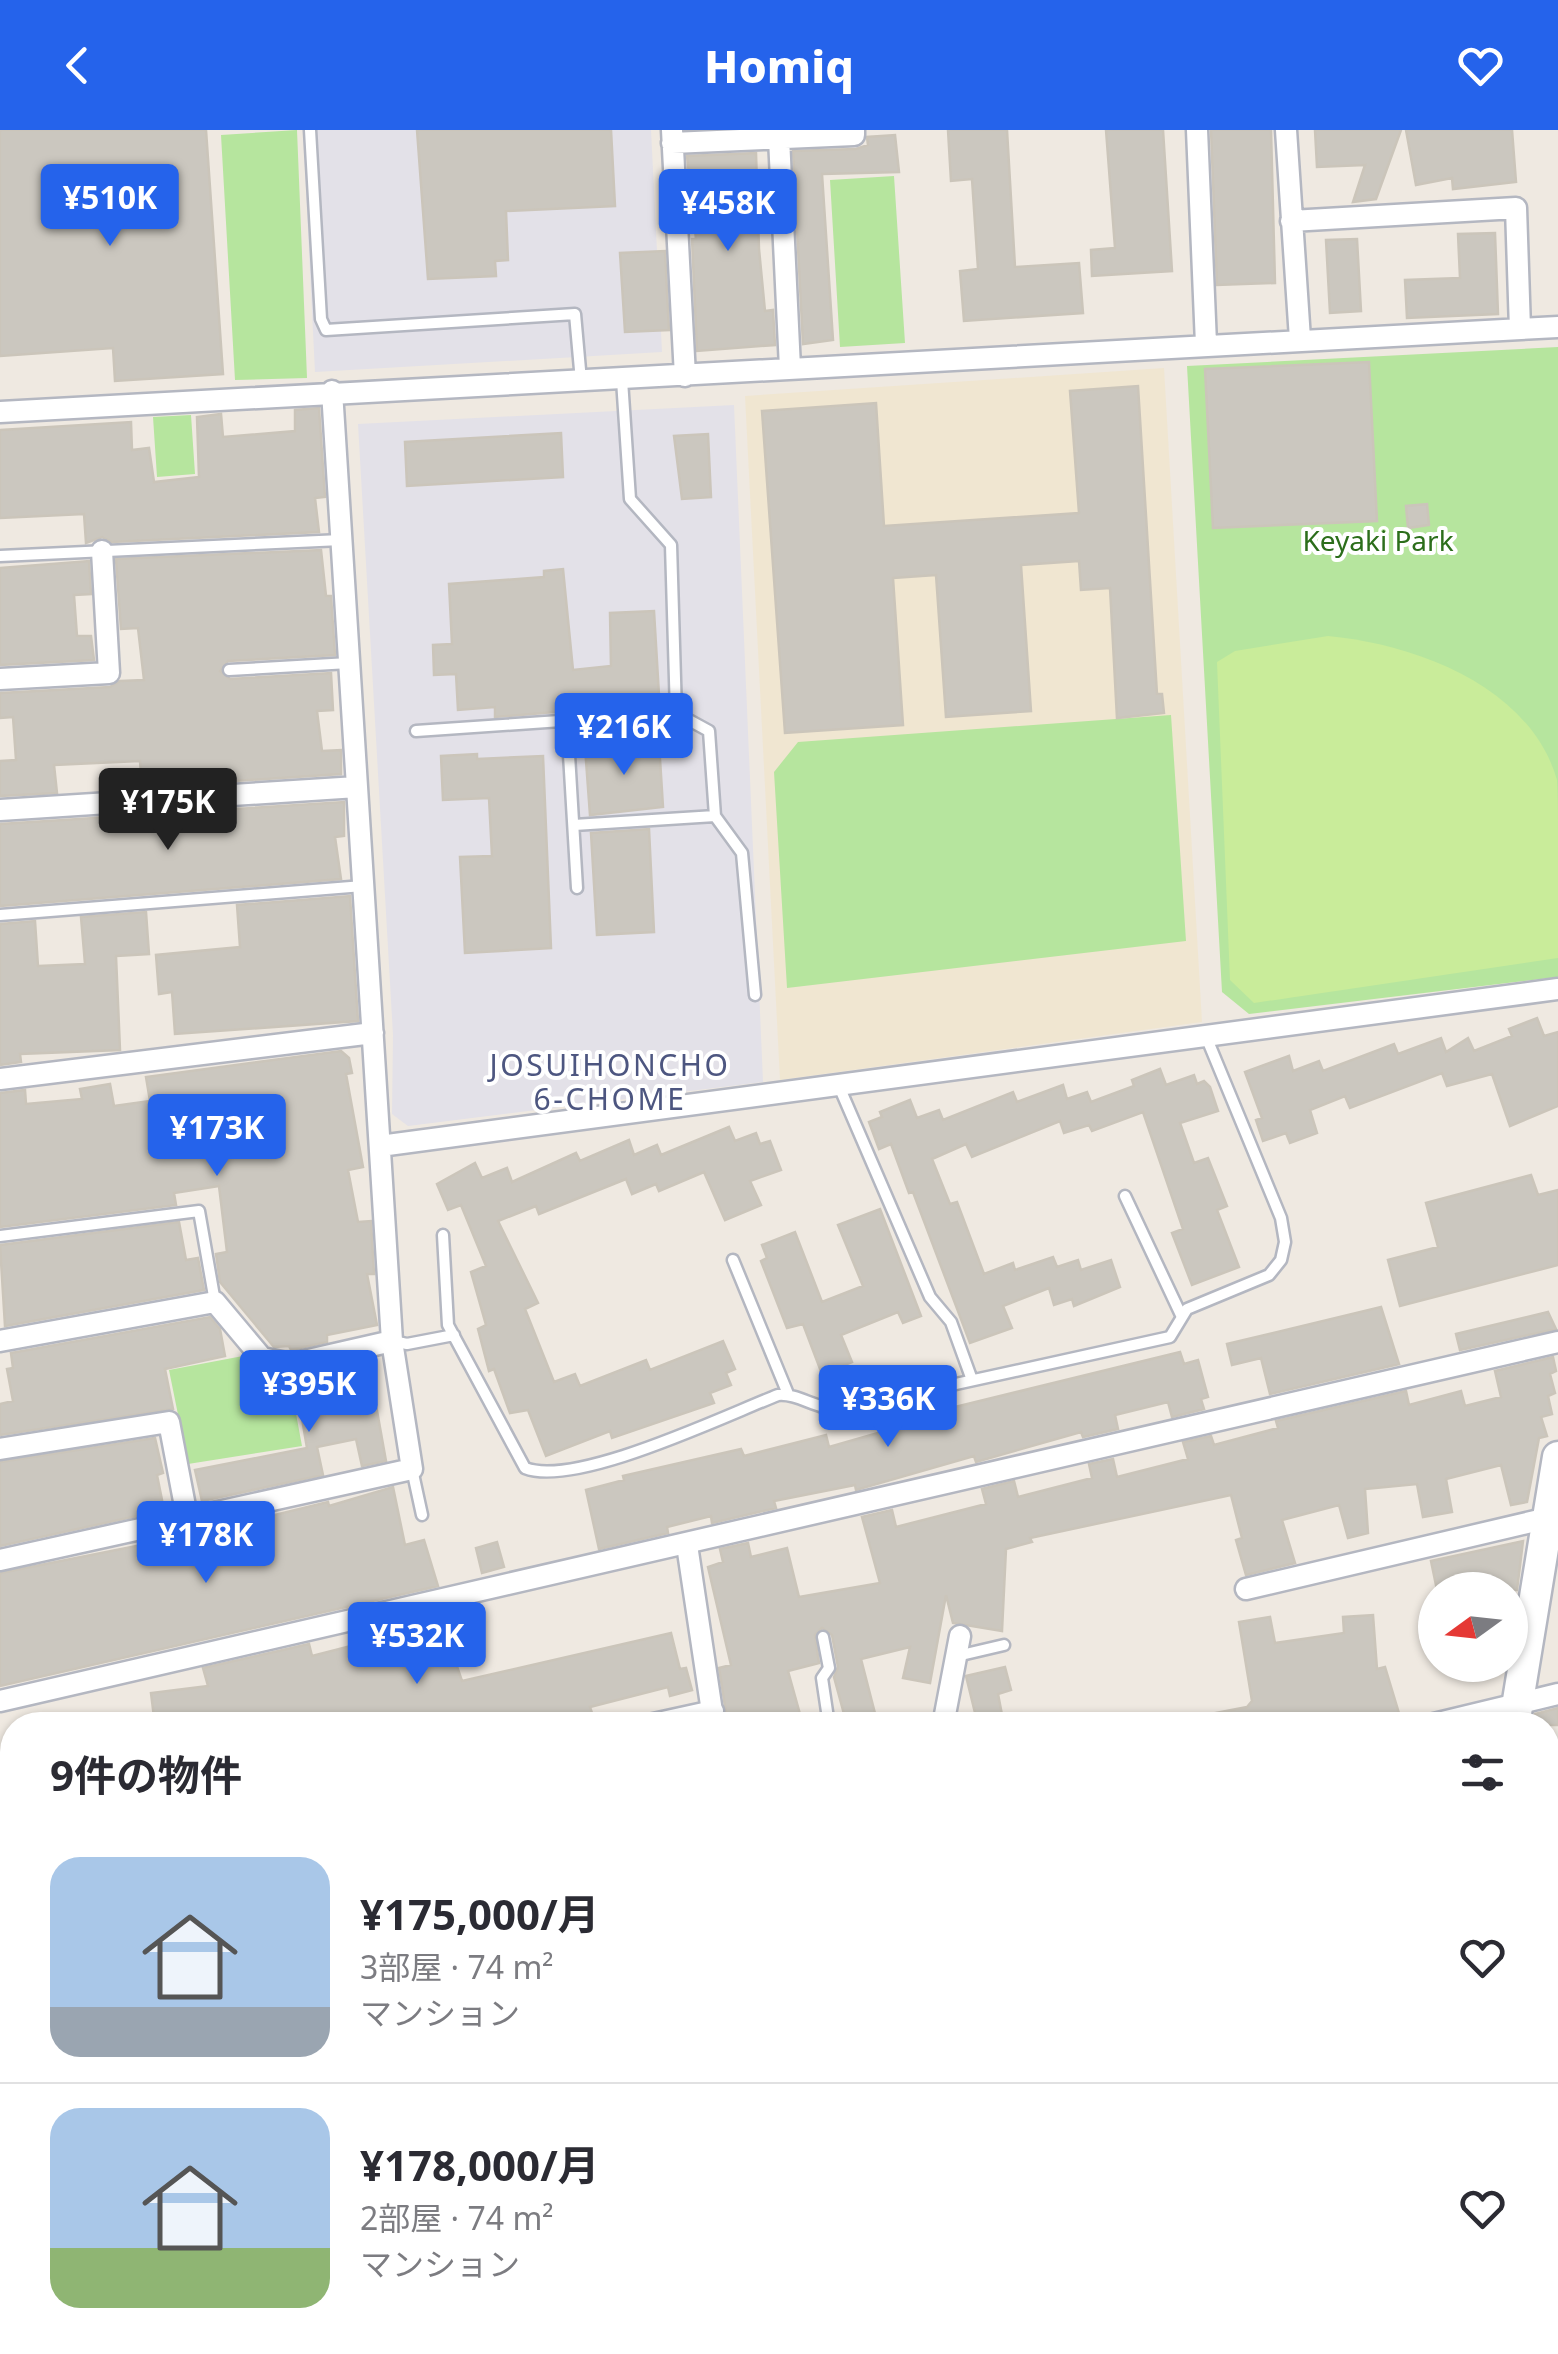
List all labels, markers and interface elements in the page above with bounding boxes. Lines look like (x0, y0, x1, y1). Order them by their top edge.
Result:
text: Homiq (704, 35, 854, 96)
icon: back (50, 38, 105, 93)
icon: heart (1453, 38, 1508, 93)
pin: ¥510K (40, 164, 180, 249)
pin: ¥458K (658, 169, 798, 254)
text: ¥510K (63, 175, 157, 218)
text: ¥458K (681, 180, 775, 223)
park label: Keyaki Park (1302, 521, 1454, 559)
pin: ¥216K (554, 693, 694, 778)
text: ¥216K (577, 704, 671, 747)
pin: ¥175K (98, 768, 238, 853)
text: ¥175K (121, 779, 215, 822)
district label: JOSUIHONCHO 6-CHOME (487, 1044, 730, 1119)
pin: ¥173K (147, 1094, 287, 1179)
text: ¥173K (170, 1105, 264, 1148)
pin: ¥395K (239, 1350, 379, 1435)
text: ¥395K (262, 1361, 356, 1404)
pin: ¥336K (818, 1365, 958, 1450)
text: ¥336K (841, 1376, 935, 1419)
pin: ¥178K (136, 1501, 276, 1586)
text: ¥178K (159, 1512, 253, 1555)
north arrow (1418, 1572, 1528, 1682)
map controls (1418, 1572, 1528, 1682)
pin: ¥532K (347, 1602, 487, 1687)
text: ¥532K (370, 1613, 464, 1656)
icon: filters (1455, 1745, 1510, 1800)
text: 9件の物件 (50, 1746, 242, 1803)
text: ¥175,000/月 (360, 1885, 600, 1942)
icon: home (130, 1897, 250, 2017)
icon: heart (1455, 1930, 1510, 1985)
text: 3部屋 · 74 m² (360, 1945, 554, 1988)
text: マンション (360, 1991, 520, 2034)
text: ¥178,000/月 (360, 2136, 600, 2193)
icon: home (130, 2148, 250, 2268)
icon: heart (1455, 2181, 1510, 2236)
text: 2部屋 · 74 m² (360, 2196, 554, 2239)
text: マンション (360, 2242, 520, 2285)

